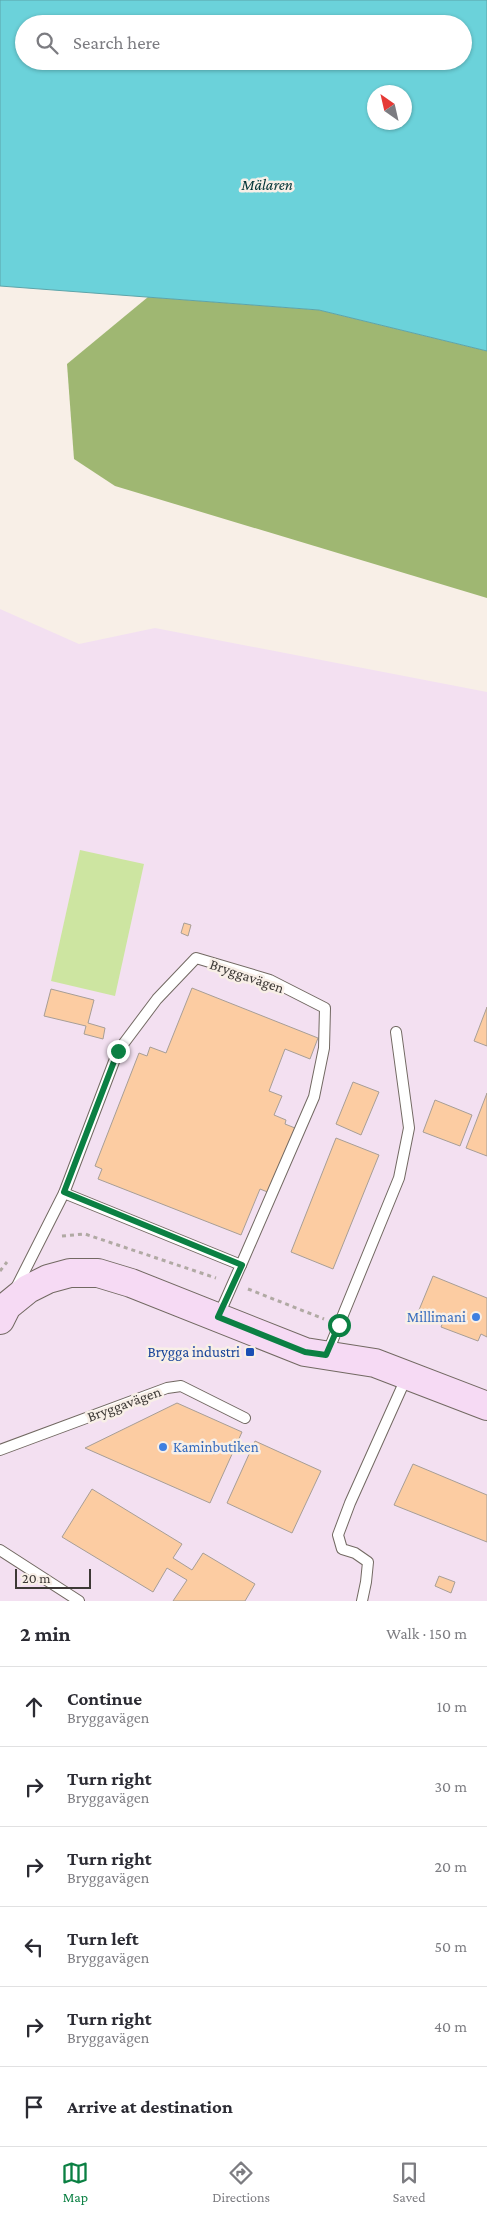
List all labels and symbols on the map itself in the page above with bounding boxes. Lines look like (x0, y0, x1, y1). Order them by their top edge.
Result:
north arrow (367, 85, 412, 130)
water label: Mälaren (240, 176, 293, 193)
street label: Bryggavägen (208, 956, 286, 997)
route end (107, 1040, 130, 1063)
place label: Millimani (407, 1309, 466, 1325)
marker: Millimani (470, 1311, 482, 1323)
route start (328, 1314, 351, 1337)
place label: Brygga industri (147, 1344, 240, 1361)
marker: Brygga industri (244, 1346, 256, 1358)
street label: Bryggavägen (85, 1383, 163, 1426)
place label: Kaminbutiken (173, 1439, 259, 1455)
marker: Kaminbutiken (157, 1441, 169, 1453)
scale bar (15, 1566, 91, 1589)

